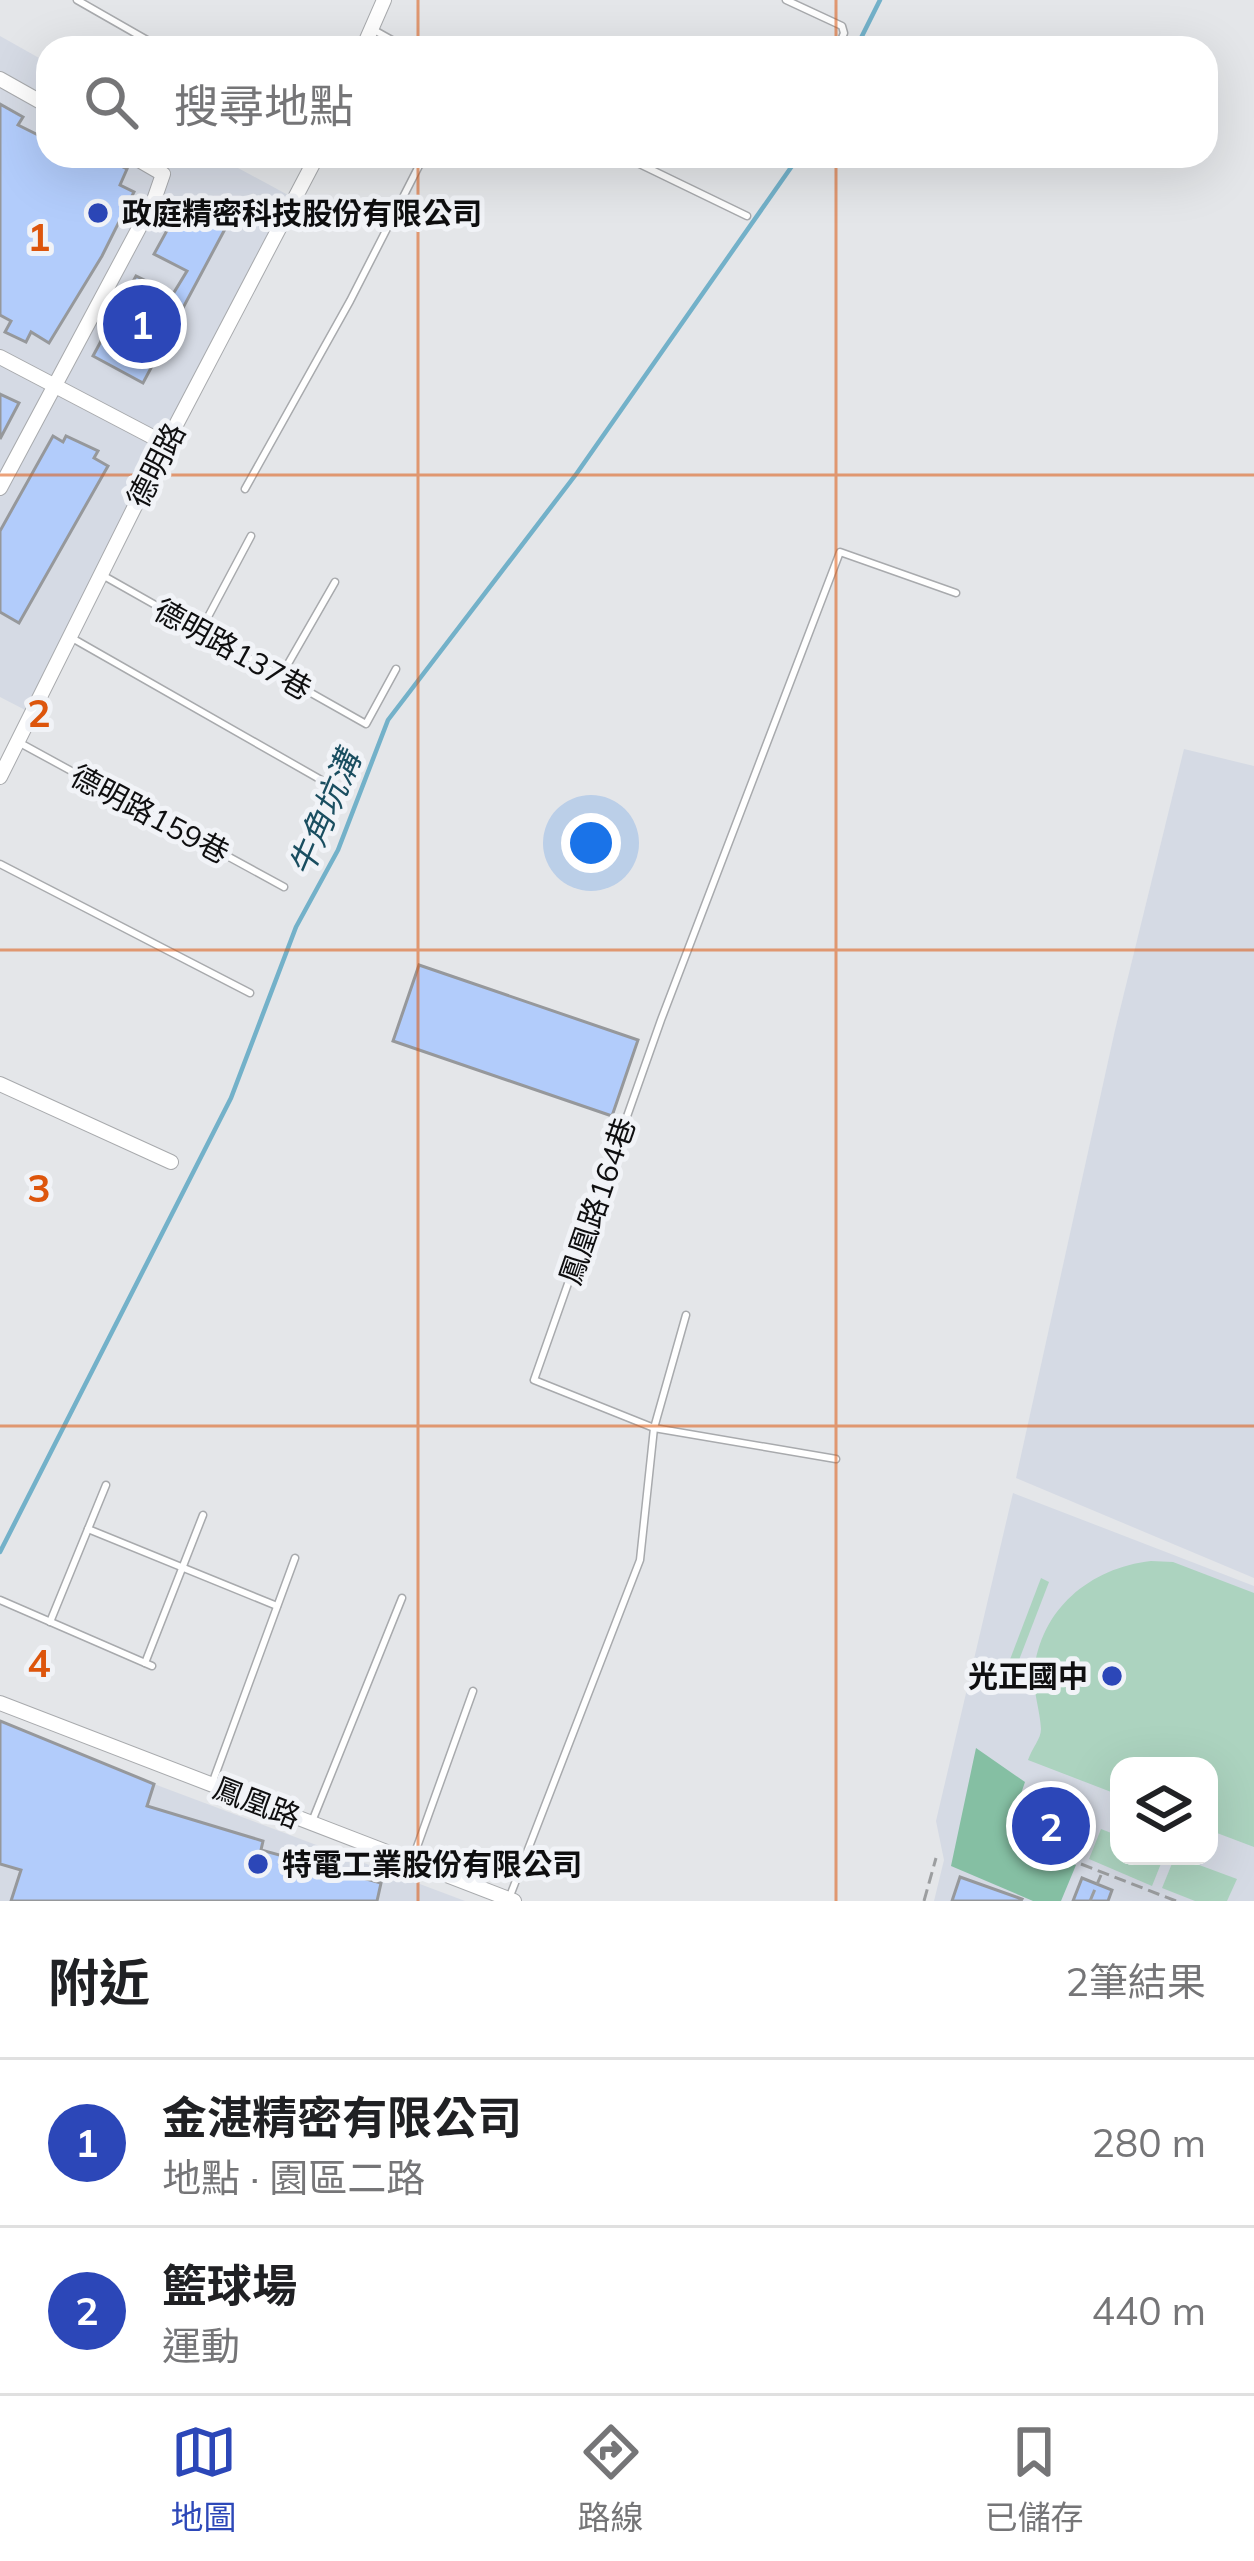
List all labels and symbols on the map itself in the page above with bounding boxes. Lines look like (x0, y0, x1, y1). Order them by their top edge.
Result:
place label: 政庭精密科技股份有限公司 (122, 194, 482, 232)
marker: 政庭精密科技股份有限公司 (85, 200, 111, 226)
text: 1 (27, 212, 51, 261)
pin: 1 (103, 279, 181, 369)
street label: 德明路 (119, 416, 193, 514)
street label: 德明路137巷 (148, 590, 318, 708)
text: 2 (27, 688, 51, 737)
water label: 牛角坑溝 (279, 741, 370, 882)
street label: 德明路159巷 (64, 756, 236, 872)
your location (561, 813, 621, 873)
street label: 鳳凰路164巷 (551, 1113, 643, 1289)
text: 3 (27, 1163, 51, 1212)
text: 4 (27, 1638, 51, 1687)
place label: 光正國中 (968, 1657, 1088, 1695)
marker: 光正國中 (1099, 1663, 1125, 1689)
street label: 鳳凰路 (208, 1768, 306, 1836)
pin: 2 (1012, 1781, 1090, 1871)
place label: 特電工業股份有限公司 (282, 1845, 582, 1883)
marker: 特電工業股份有限公司 (245, 1851, 271, 1877)

